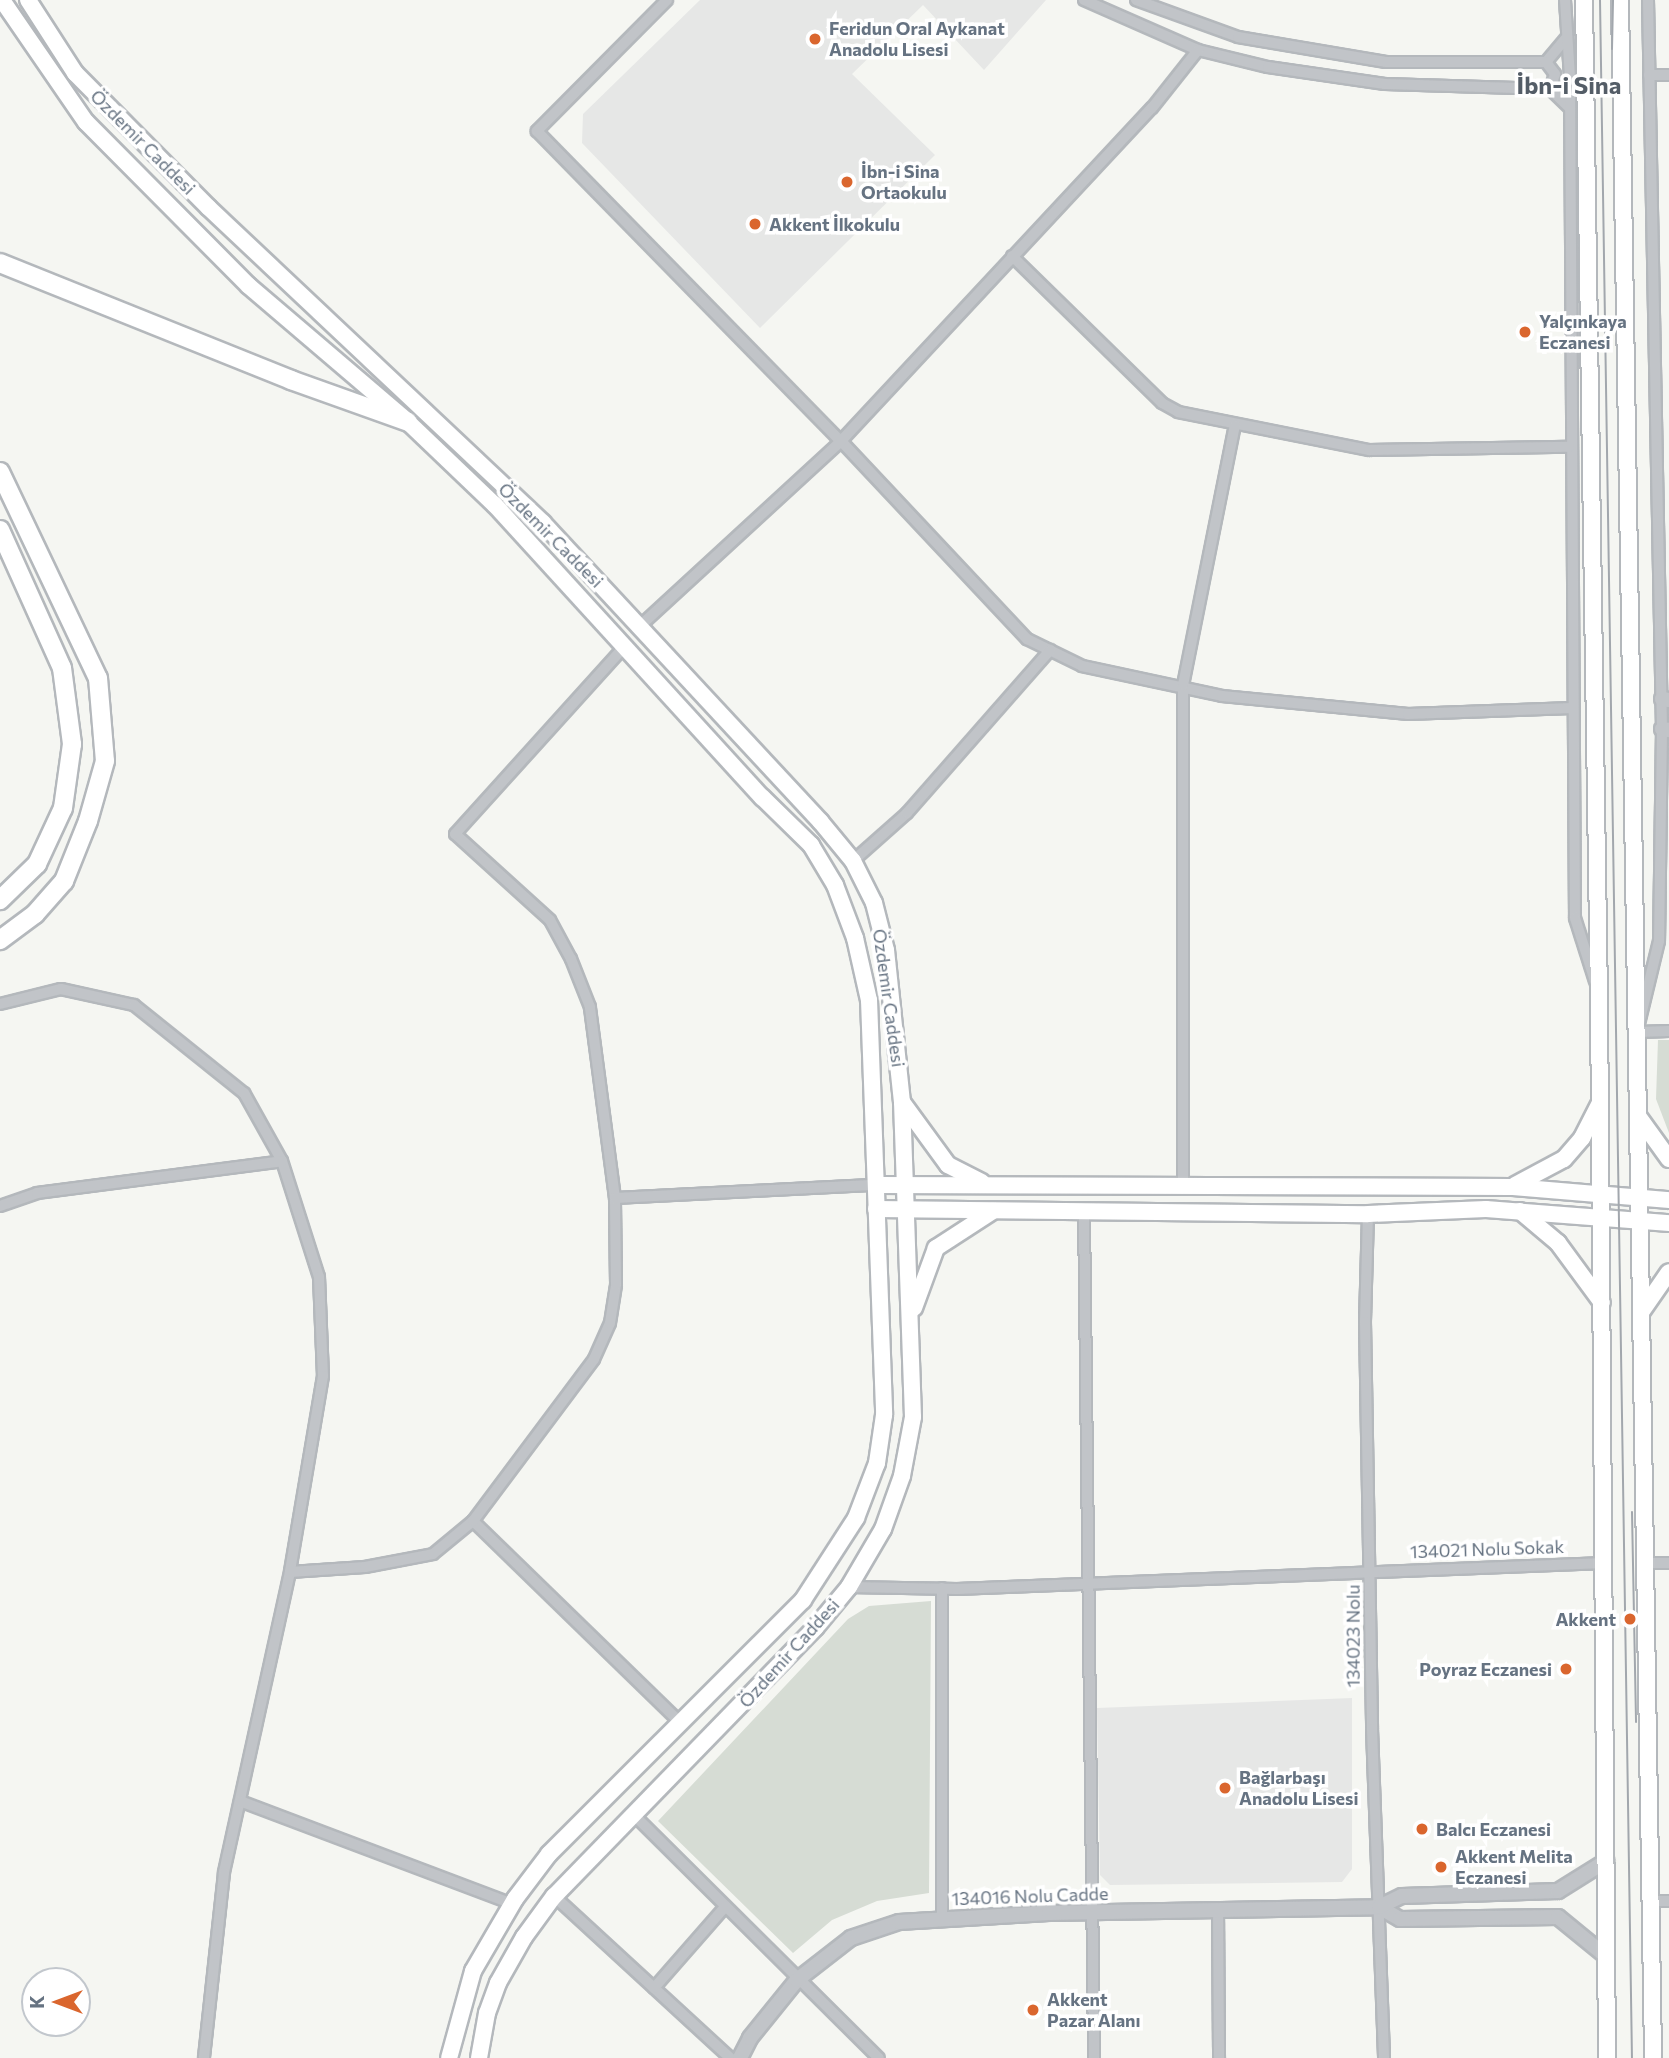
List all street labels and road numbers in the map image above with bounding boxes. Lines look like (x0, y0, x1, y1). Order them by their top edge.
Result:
street label: Özdemir Caddesi (86, 85, 200, 199)
street label: Özdemir Caddesi (494, 478, 608, 592)
street label: Özdemir Caddesi (869, 927, 909, 1069)
street label: 134021 Nolu Sokak (1410, 1536, 1564, 1562)
street label: 134023 Nolu (1342, 1584, 1364, 1688)
street label: Özdemir Caddesi (734, 1594, 844, 1712)
street label: 134016 Nolu Cadde (951, 1882, 1109, 1910)

